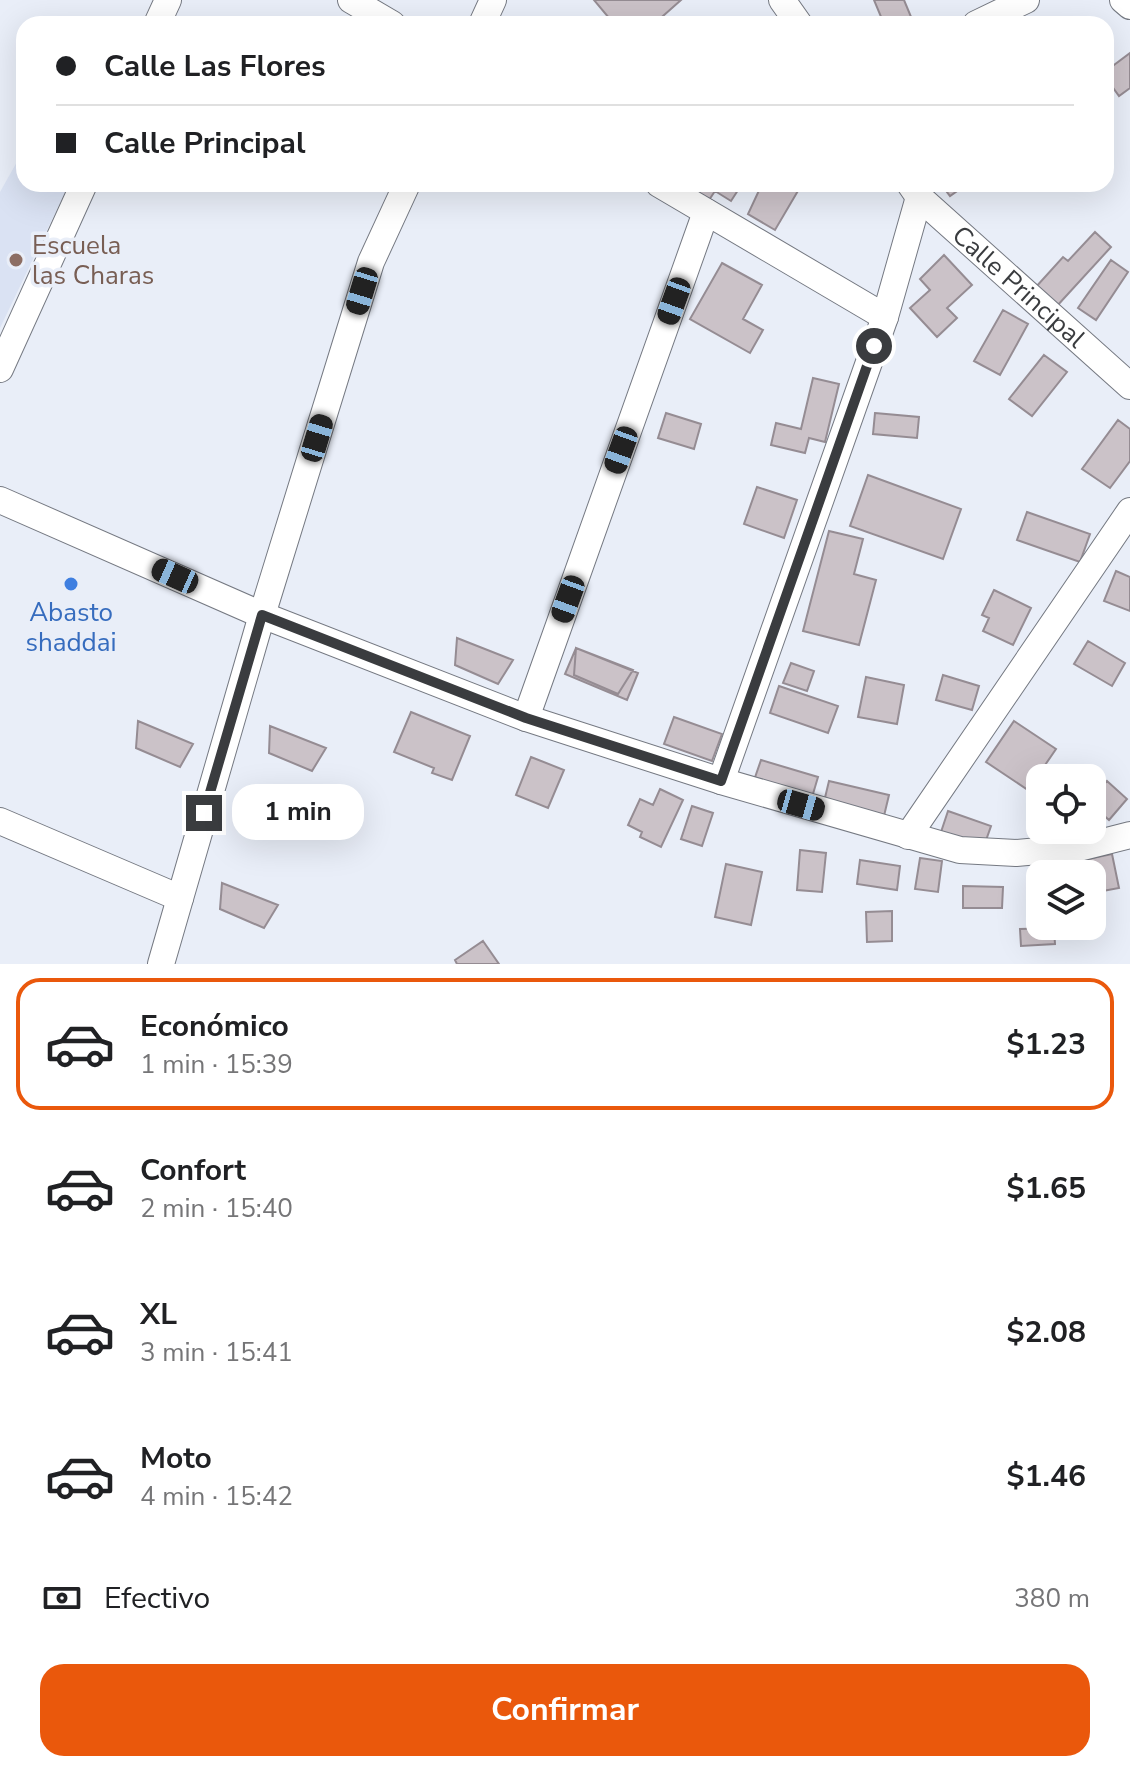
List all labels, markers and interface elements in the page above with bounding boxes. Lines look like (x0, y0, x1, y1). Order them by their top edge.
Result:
text: Calle Las Flores (104, 46, 326, 87)
text: Calle Principal (104, 123, 306, 164)
street label: Calle Principal (945, 218, 1093, 356)
place label: Escuela las Charas (32, 228, 154, 293)
marker: Escuela las Charas (7, 251, 25, 269)
car (344, 265, 380, 317)
car (655, 274, 693, 328)
route start (856, 328, 892, 364)
car (299, 412, 335, 464)
car (602, 423, 640, 477)
car (148, 555, 202, 597)
car (549, 572, 587, 626)
marker: Abasto shaddai (62, 575, 80, 593)
place label: Abasto shaddai (25, 595, 117, 660)
map controls (1026, 764, 1106, 940)
button: locate (1026, 764, 1106, 844)
callout: 1 min (232, 785, 364, 841)
car (775, 787, 827, 823)
text: 1 min (264, 794, 332, 829)
route end (186, 795, 222, 831)
button: layers (1026, 860, 1106, 940)
text: Económico (140, 1006, 289, 1047)
icon: car (44, 1008, 116, 1080)
text: $1.23 (1007, 1024, 1086, 1065)
text: 1 min · 15:39 (140, 1047, 293, 1082)
text: Confort (140, 1150, 246, 1191)
icon: car (44, 1152, 116, 1224)
text: $1.65 (1007, 1168, 1086, 1209)
text: 2 min · 15:40 (140, 1191, 293, 1226)
text: XL (140, 1294, 177, 1335)
icon: car (44, 1296, 116, 1368)
text: $2.08 (1007, 1312, 1086, 1353)
text: 3 min · 15:41 (140, 1335, 293, 1370)
text: Moto (140, 1438, 212, 1479)
icon: car (44, 1440, 116, 1512)
text: $1.46 (1007, 1456, 1086, 1497)
text: 4 min · 15:42 (140, 1479, 293, 1514)
icon: cash (40, 1576, 84, 1620)
text: Efectivo (104, 1578, 210, 1619)
text: 380 m (1014, 1581, 1090, 1616)
button: Confirmar (40, 1664, 1090, 1756)

